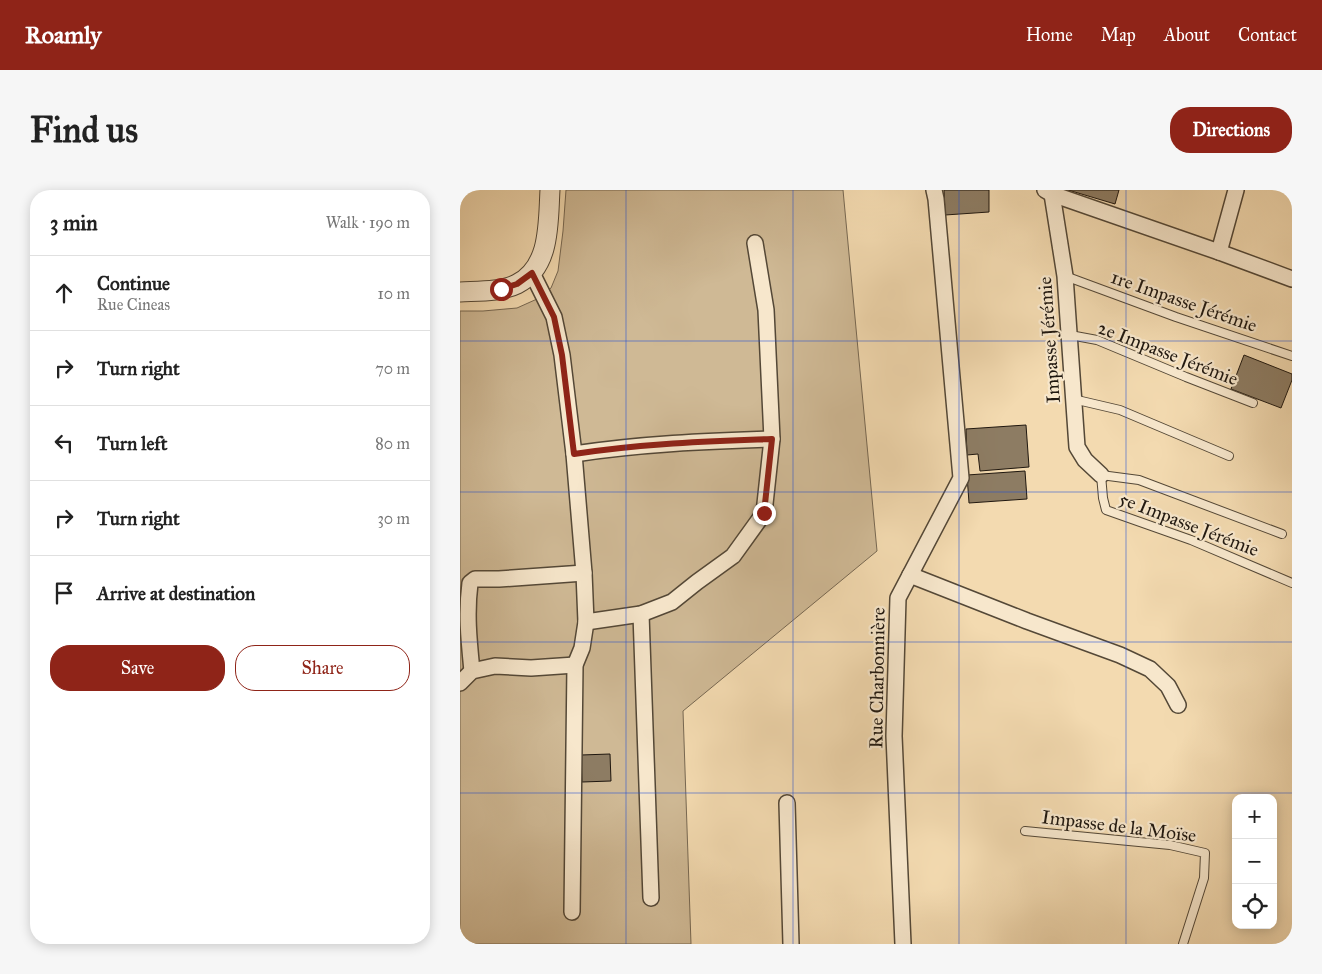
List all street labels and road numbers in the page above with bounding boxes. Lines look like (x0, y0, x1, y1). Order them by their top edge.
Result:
street label: 1re Impasse Jérémie (1108, 265, 1260, 338)
street label: Impasse Jérémie (1033, 276, 1066, 404)
street label: 2e Impasse Jérémie (1094, 316, 1241, 391)
street label: 5e Impasse Jérémie (1116, 487, 1262, 562)
street label: Rue Charbonnière (864, 607, 890, 749)
street label: Impasse de la Moïse (1040, 805, 1198, 847)

